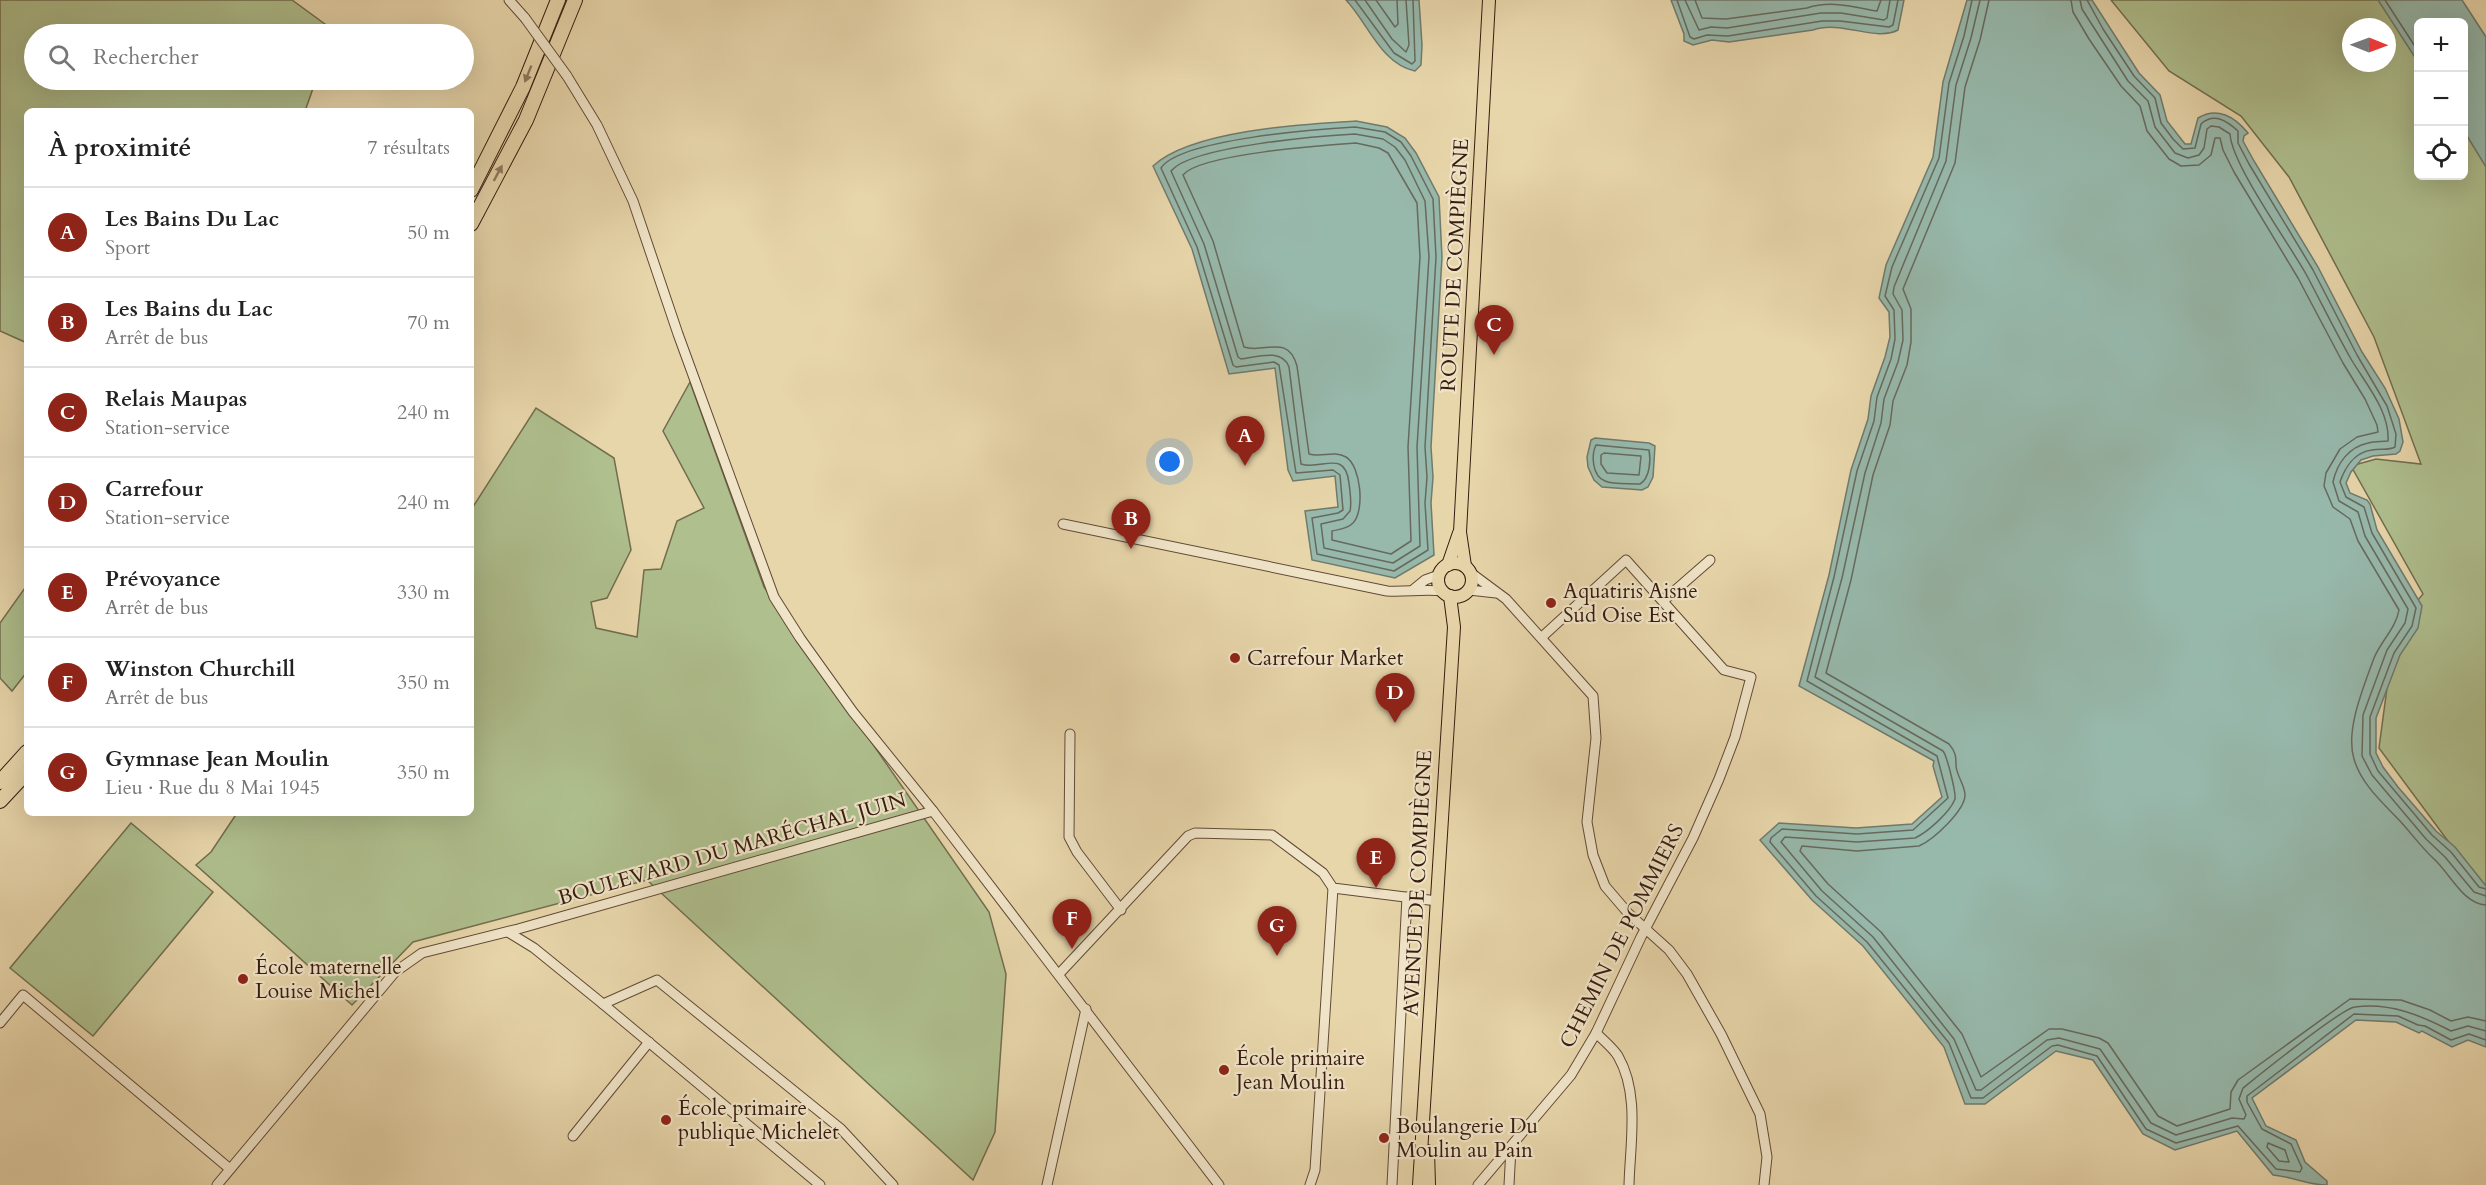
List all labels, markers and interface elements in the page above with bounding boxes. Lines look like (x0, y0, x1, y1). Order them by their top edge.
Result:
north arrow (2342, 18, 2396, 72)
map controls (2414, 18, 2468, 180)
button: + (2414, 18, 2468, 72)
search box (24, 24, 474, 90)
icon: search (45, 41, 78, 74)
text: Rechercher (93, 42, 198, 72)
one-way arrow (523, 65, 533, 83)
button: − (2414, 72, 2468, 126)
button: locate (2414, 126, 2468, 180)
text: À proximité (48, 130, 191, 165)
text: 7 résultats (367, 134, 450, 161)
street label: ROUTE DE COMPIÈGNE (1434, 138, 1476, 392)
one-way arrow (493, 164, 503, 181)
text: Les Bains Du Lac (105, 204, 279, 234)
text: A (60, 219, 75, 246)
text: 50 m (407, 219, 450, 246)
text: Sport (105, 234, 150, 261)
text: Les Bains du Lac (105, 294, 273, 324)
pin: C (1474, 306, 1514, 355)
text: B (60, 309, 75, 336)
text: 70 m (407, 309, 450, 336)
text: Arrêt de bus (105, 324, 208, 351)
text: Relais Maupas (105, 384, 247, 414)
text: C (60, 399, 75, 426)
text: 240 m (397, 399, 450, 426)
text: Station-service (105, 414, 230, 441)
pin: A (1226, 416, 1264, 466)
your location (1155, 447, 1184, 476)
text: Carrefour (105, 474, 203, 504)
text: D (59, 489, 76, 516)
text: 240 m (397, 489, 450, 516)
pin: B (1112, 500, 1150, 549)
text: Station-service (105, 504, 230, 531)
text: Prévoyance (105, 564, 221, 594)
place label: Aquatiris Aisne Sud Oise Est (1563, 577, 1698, 630)
text: E (61, 579, 74, 606)
text: 330 m (397, 579, 450, 606)
text: Arrêt de bus (105, 594, 208, 621)
marker: Aquatiris Aisne Sud Oise Est (1544, 596, 1558, 610)
place label: Carrefour Market (1247, 644, 1404, 673)
marker: Carrefour Market (1228, 651, 1242, 665)
text: Winston Churchill (105, 654, 295, 684)
text: F (62, 669, 73, 696)
text: 350 m (397, 669, 450, 696)
pin: D (1376, 674, 1414, 723)
text: Arrêt de bus (105, 684, 208, 711)
text: Gymnase Jean Moulin (105, 744, 329, 774)
street label: AVENUE DE COMPIÈGNE (1397, 749, 1439, 1017)
text: G (59, 759, 76, 786)
text: 350 m (397, 759, 450, 786)
text: Lieu · Rue du 8 Mai 1945 (105, 774, 320, 801)
street label: BOULEVARD DU MARÉCHAL JUIN (554, 785, 910, 913)
street label: CHEMIN DE POMMIERS (1553, 819, 1691, 1053)
pin: E (1356, 838, 1396, 888)
pin: F (1052, 900, 1092, 949)
pin: G (1258, 906, 1296, 956)
place label: École maternelle Louise Michel (255, 953, 402, 1006)
marker: École maternelle Louise Michel (236, 972, 250, 986)
place label: École primaire Jean Moulin (1233, 1044, 1365, 1097)
marker: École primaire Jean Moulin (1217, 1063, 1231, 1077)
place label: École primaire publique Michelet (678, 1094, 839, 1147)
place label: Boulangerie Du Moulin au Pain (1396, 1112, 1538, 1165)
marker: École primaire publique Michelet (659, 1113, 673, 1127)
marker: Boulangerie Du Moulin au Pain (1377, 1131, 1391, 1145)

